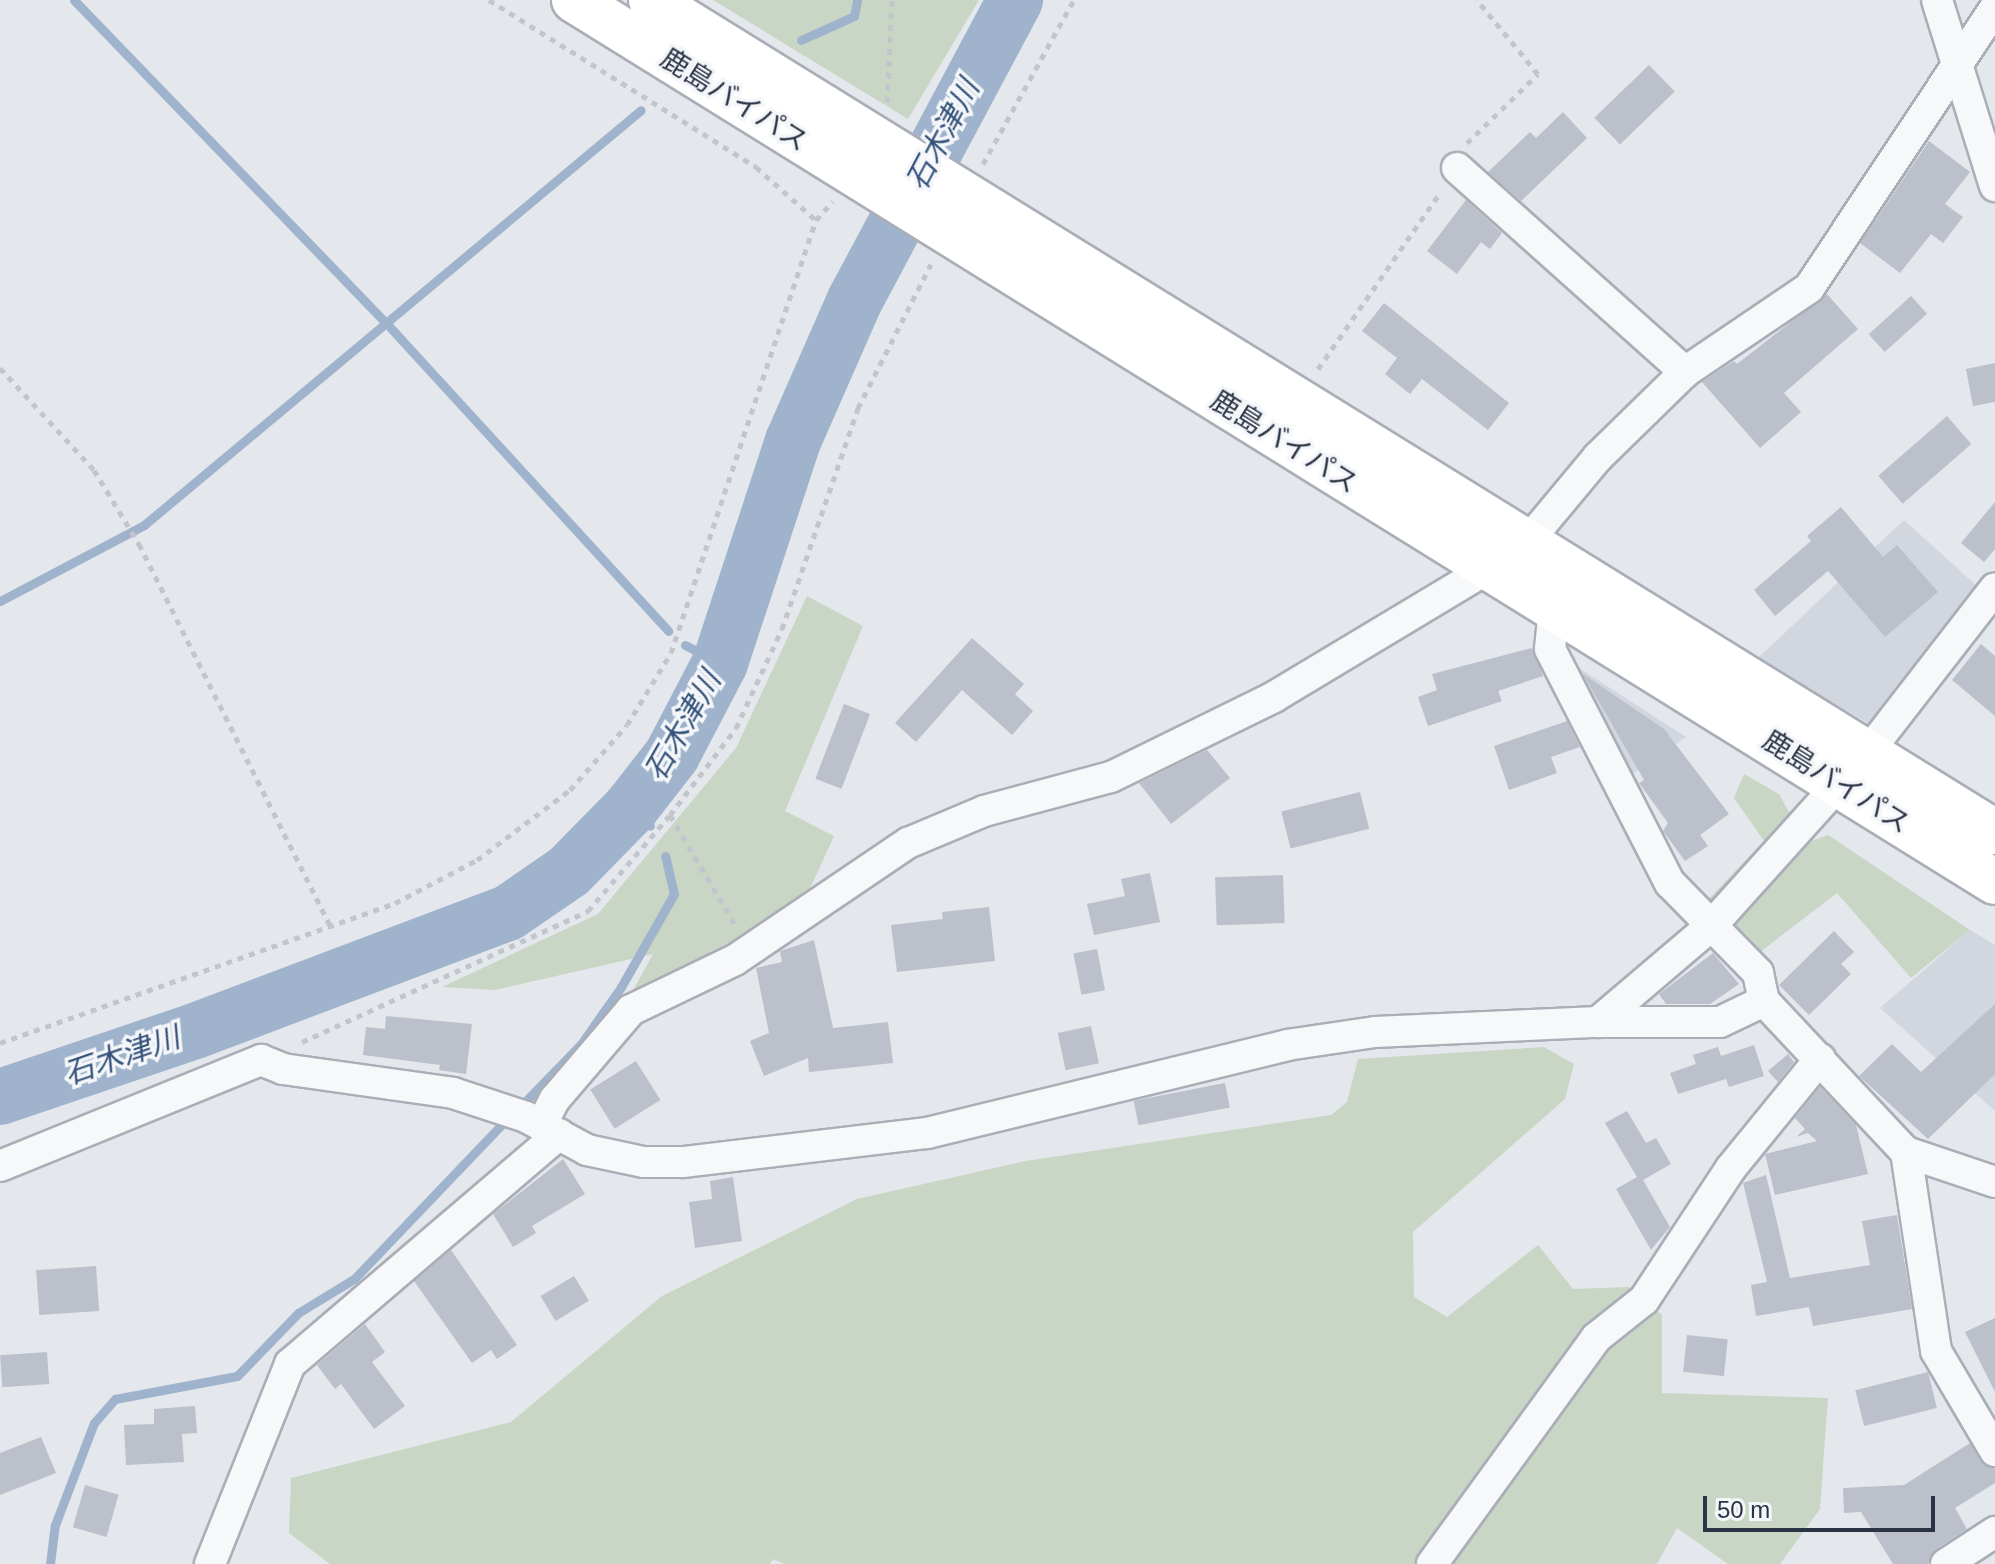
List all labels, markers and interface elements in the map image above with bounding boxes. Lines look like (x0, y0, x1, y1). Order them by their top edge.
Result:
street label: 鹿島バイパス (654, 41, 814, 159)
water label: 石木津川 (899, 74, 987, 196)
street label: 鹿島バイパス (1204, 383, 1364, 501)
water label: 石木津川 (637, 665, 729, 787)
street label: 鹿島バイパス (1756, 723, 1916, 841)
water label: 石木津川 (59, 1019, 185, 1093)
scale bar (1707, 1480, 1939, 1530)
text: 50 m (1717, 1496, 1770, 1523)

